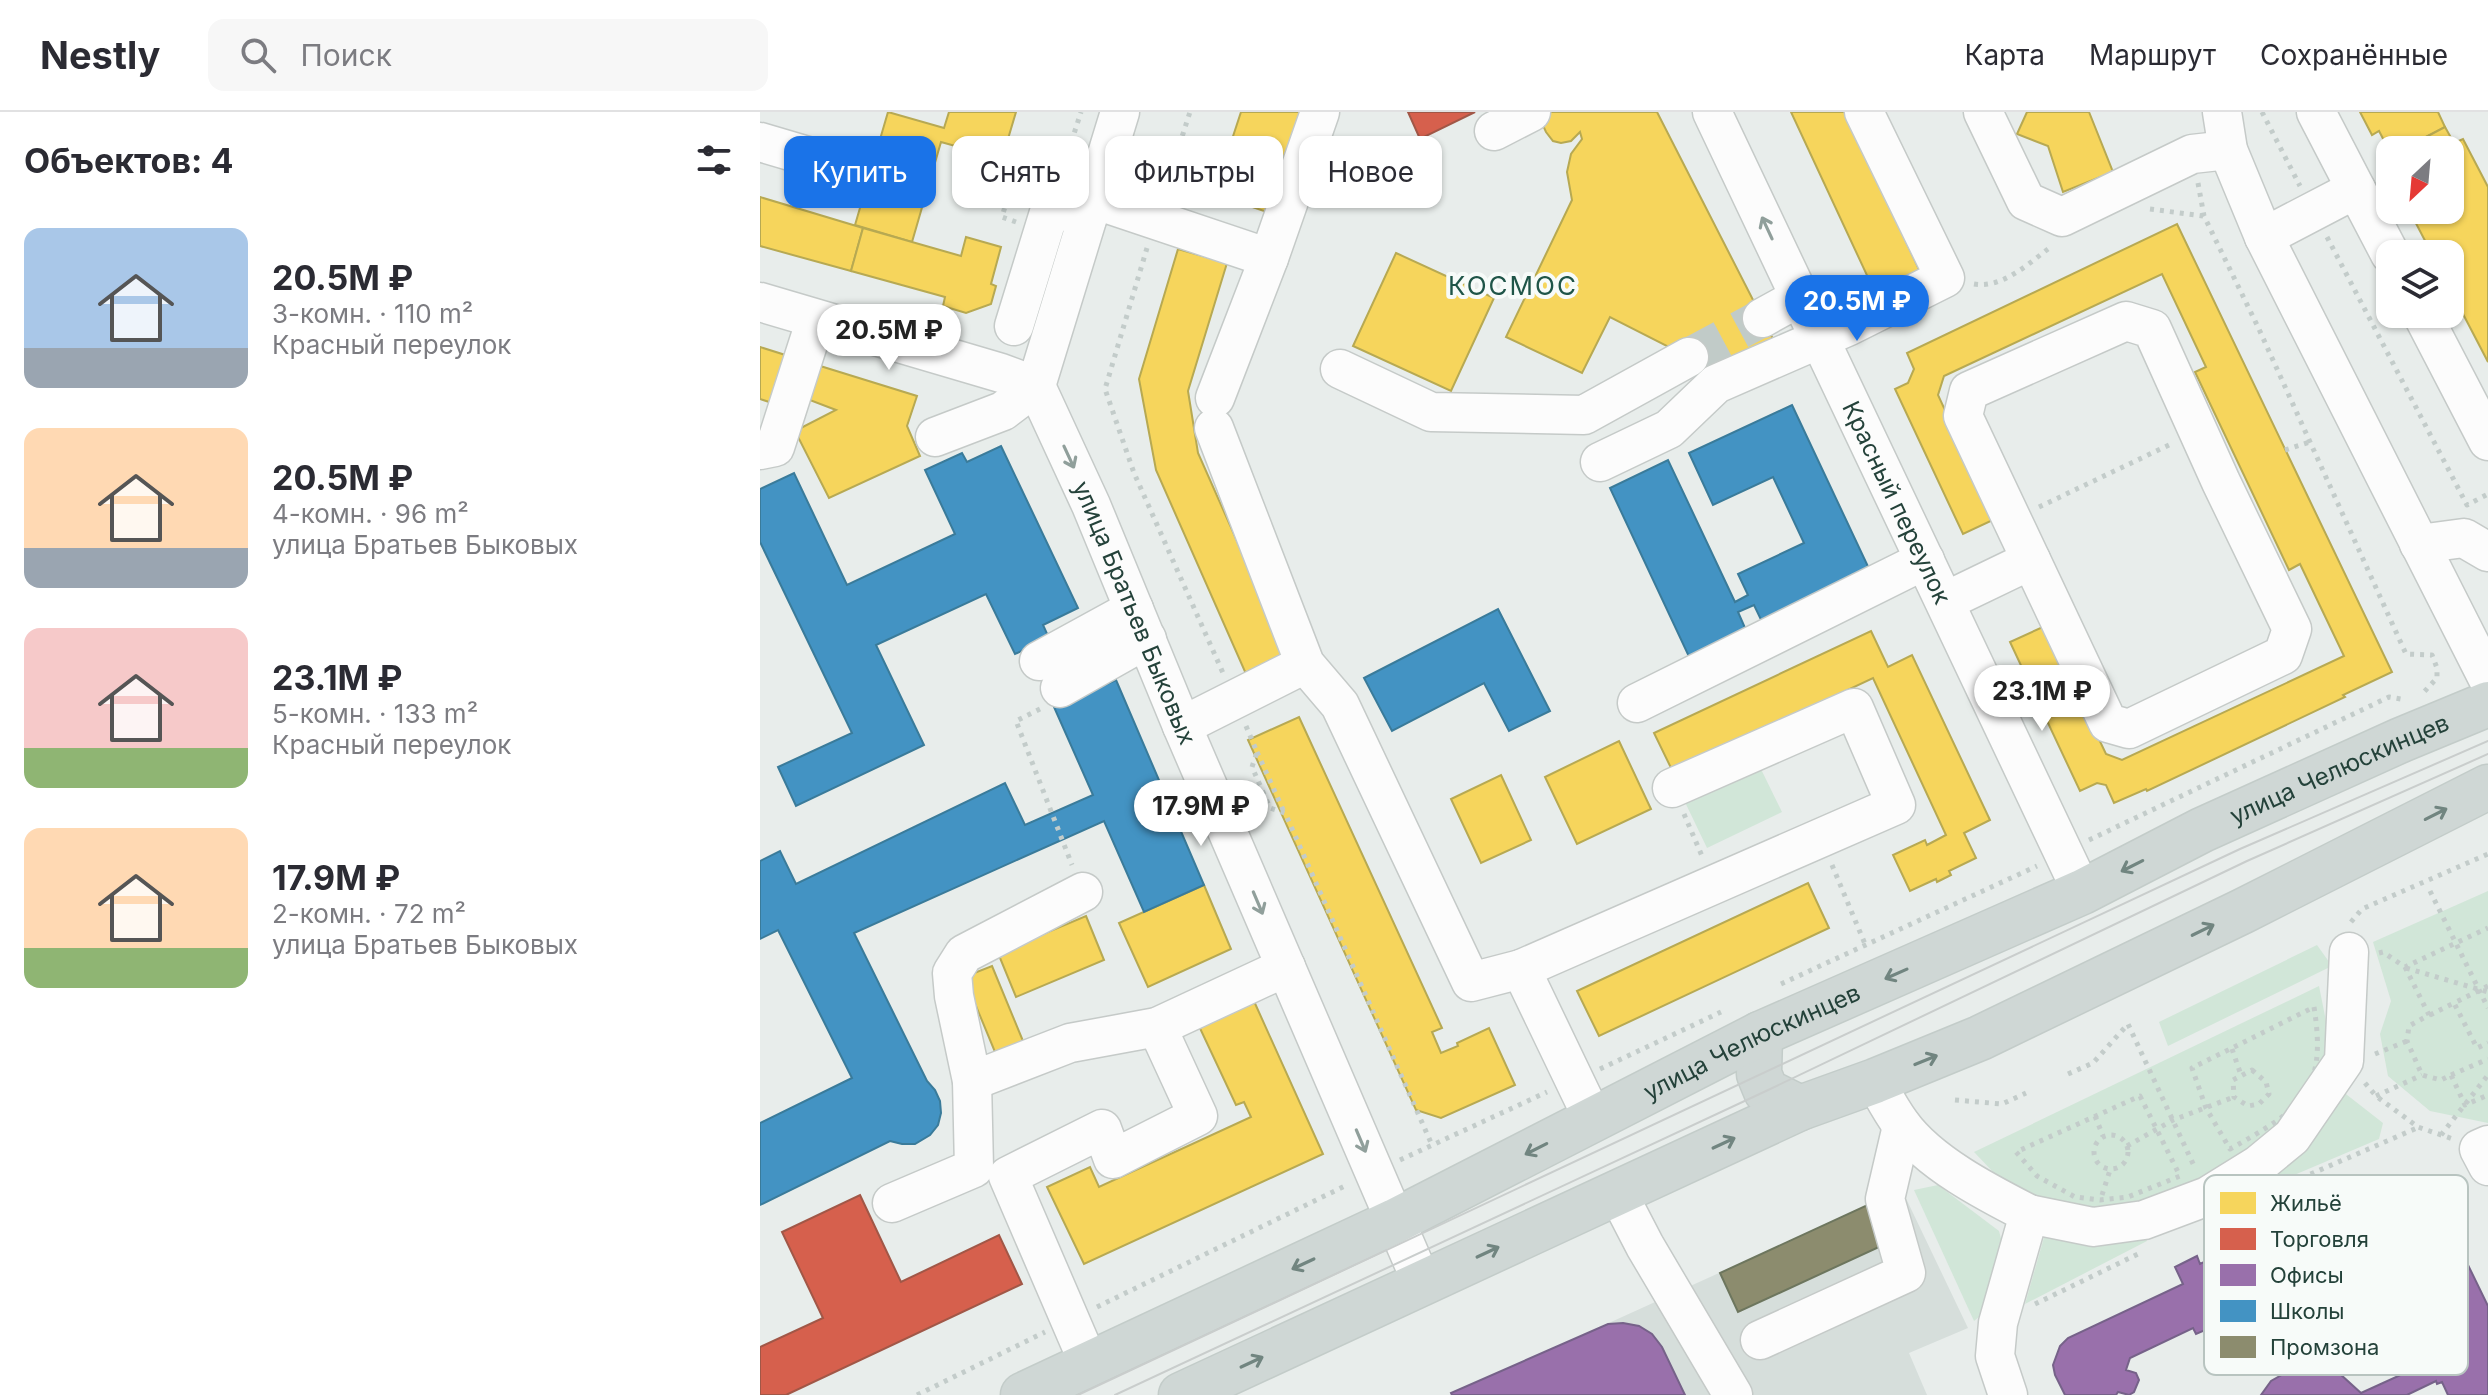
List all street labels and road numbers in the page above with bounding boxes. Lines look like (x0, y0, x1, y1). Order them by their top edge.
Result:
street label: Красный переулок (1837, 396, 1958, 608)
street label: улица Братьев Быковых (1067, 476, 1203, 749)
street label: улица Челюскинцев (2225, 707, 2453, 830)
street label: улица Челюскинцев (1638, 977, 1864, 1106)

